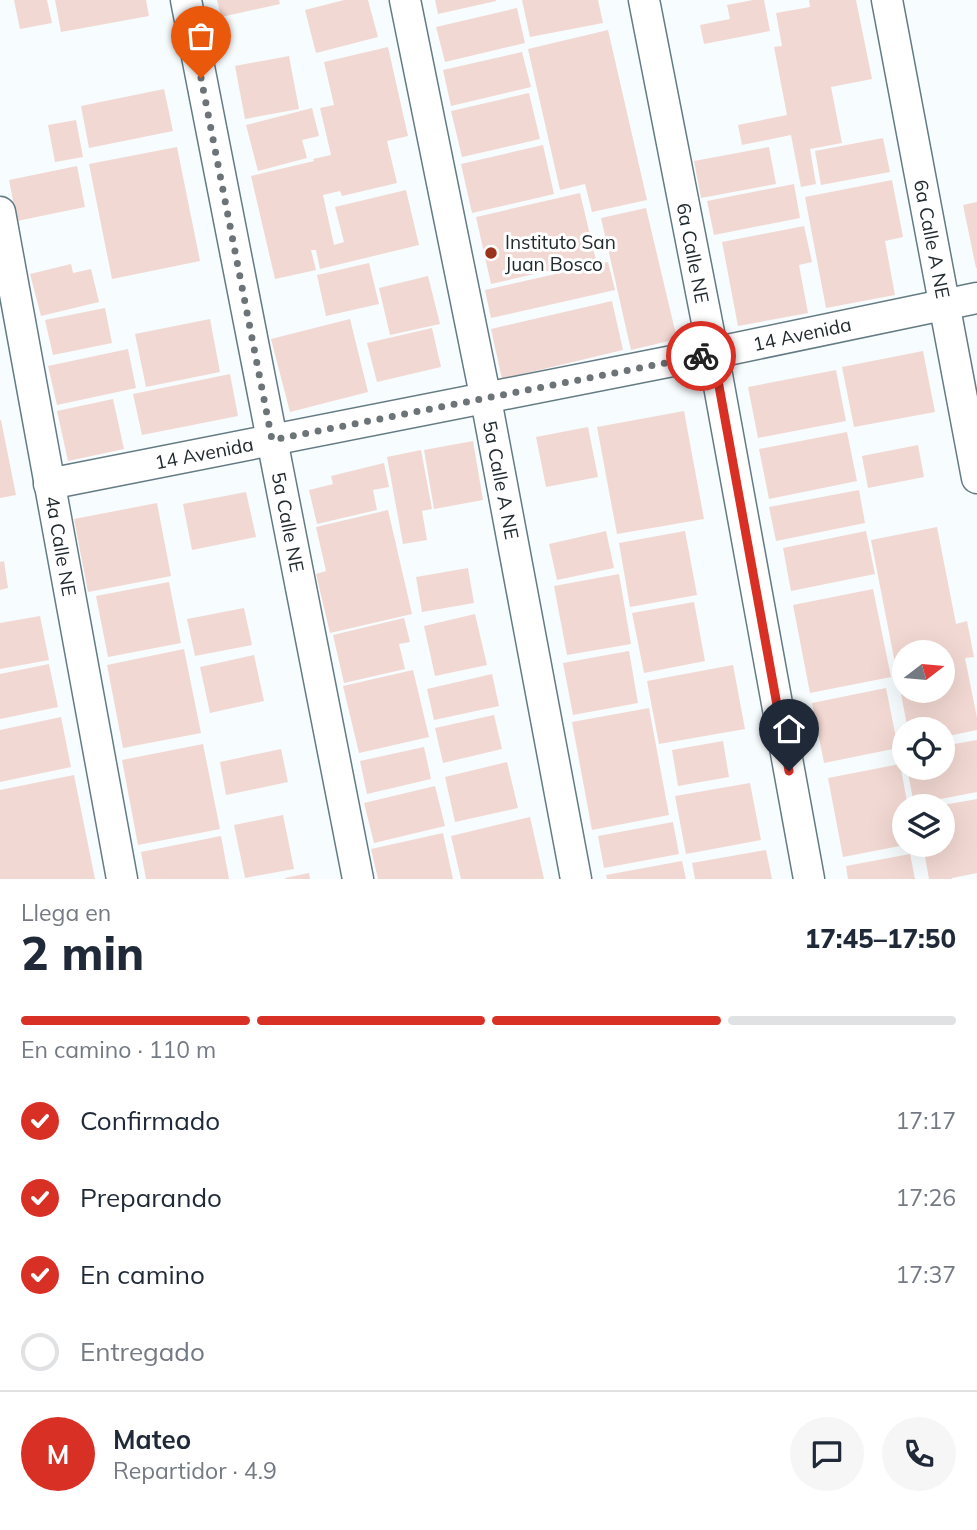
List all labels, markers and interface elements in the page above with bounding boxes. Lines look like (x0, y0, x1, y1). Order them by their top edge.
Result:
pin (171, 6, 231, 78)
icon: bag (182, 17, 220, 55)
street label: 6a Calle A NE (909, 178, 955, 300)
street label: 6a Calle NE (672, 201, 714, 305)
place label: Instituto San Juan Bosco (505, 230, 616, 276)
marker: Instituto San Juan Bosco (483, 245, 499, 261)
street label: 14 Avenida (751, 312, 853, 356)
courier (666, 321, 736, 391)
icon: bike (682, 337, 720, 375)
street label: 5a Calle A NE (478, 419, 524, 541)
street label: 14 Avenida (153, 432, 255, 474)
street label: 5a Calle NE (267, 470, 309, 574)
street label: 4a Calle NE (40, 494, 82, 598)
north arrow (892, 640, 956, 704)
map controls (892, 640, 955, 857)
pin (759, 699, 819, 771)
icon: home (770, 710, 808, 748)
button: locate (892, 717, 955, 780)
button: layers (892, 794, 955, 857)
text: Llega en (21, 898, 111, 927)
text: 17:45–17:50 (805, 922, 956, 955)
text: 2 min (21, 924, 144, 982)
text: En camino · 110 m (21, 1035, 216, 1064)
icon: check (21, 1102, 59, 1140)
text: Confirmado (80, 1104, 220, 1137)
text: 17:17 (896, 1106, 956, 1135)
icon: check (21, 1179, 59, 1217)
text: Preparando (80, 1181, 222, 1214)
text: 17:26 (896, 1183, 956, 1212)
icon: check (21, 1256, 59, 1294)
text: En camino (80, 1258, 205, 1291)
text: 17:37 (896, 1260, 956, 1289)
text: Entregado (80, 1335, 205, 1368)
button: chat (790, 1417, 864, 1491)
button: phone (882, 1417, 956, 1491)
text: Mateo (113, 1423, 191, 1456)
text: M (47, 1438, 69, 1471)
text: Repartidor · 4.9 (113, 1456, 277, 1485)

